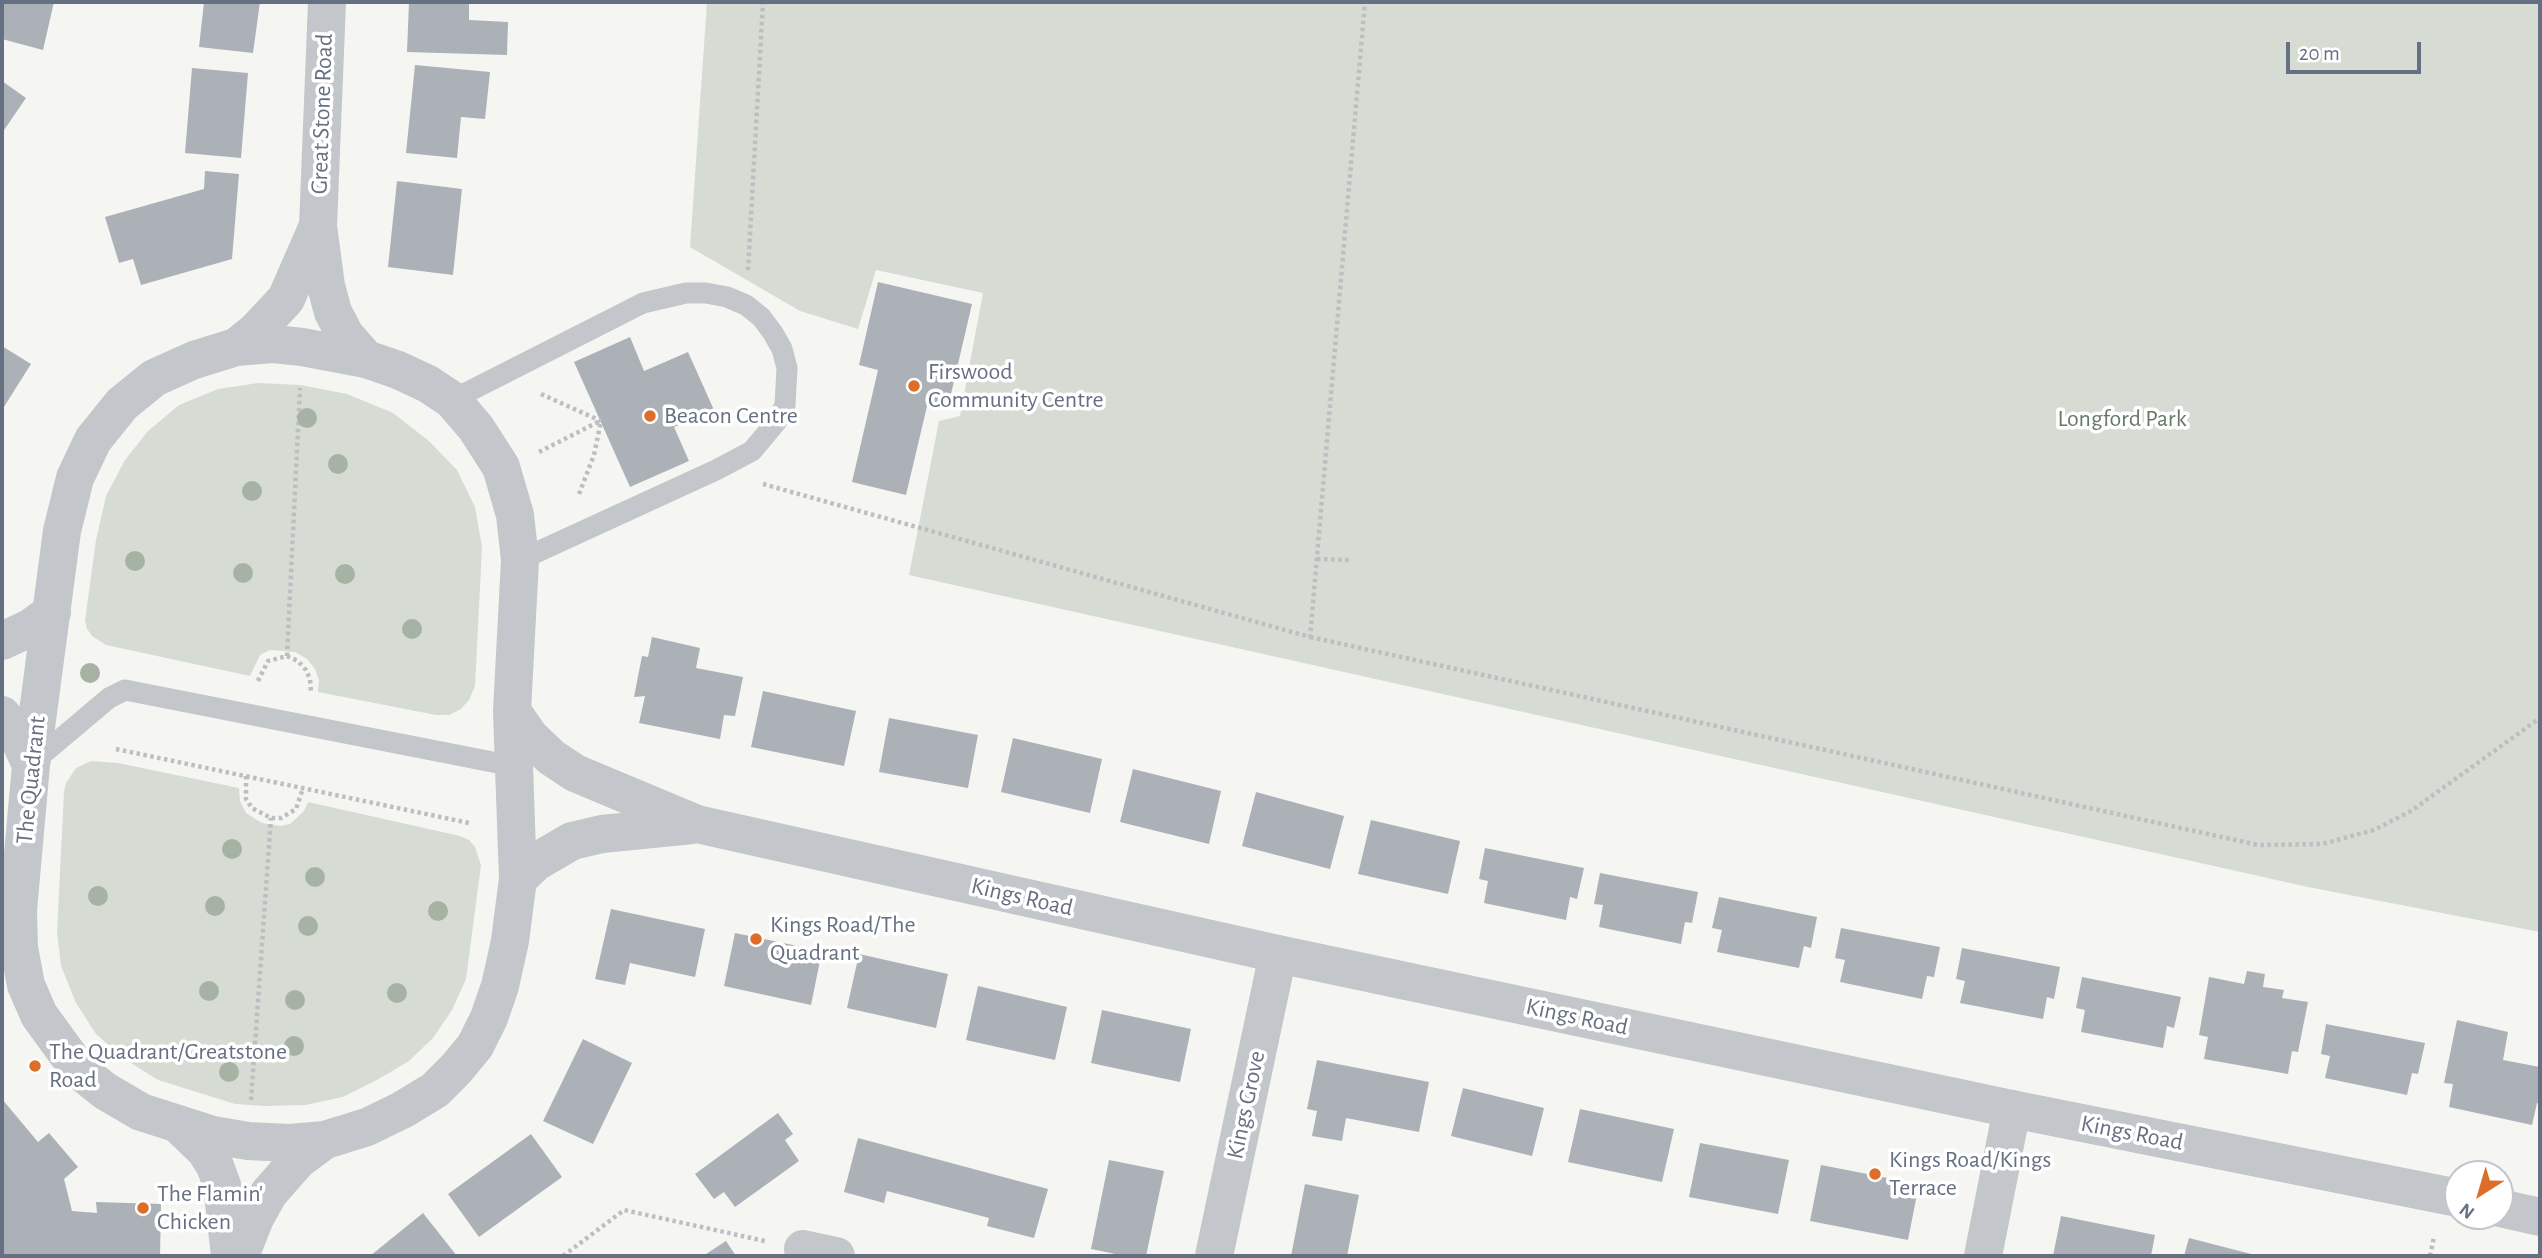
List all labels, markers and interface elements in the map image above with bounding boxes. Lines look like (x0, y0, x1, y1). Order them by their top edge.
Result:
scale bar (2290, 28, 2425, 72)
street label: Great Stone Road (305, 33, 339, 195)
text: 20 m (2299, 43, 2340, 64)
place label: Firswood Community Centre (928, 358, 1104, 414)
marker: Firswood Community Centre (906, 378, 922, 394)
place label: Beacon Centre (664, 402, 798, 430)
park label: Longford Park (2057, 405, 2187, 433)
marker: Beacon Centre (642, 408, 658, 424)
street label: The Quadrant (10, 715, 52, 845)
street label: Kings Road (968, 871, 1076, 923)
place label: Kings Road/The Quadrant (770, 911, 916, 967)
marker: Kings Road/The Quadrant (748, 931, 764, 947)
street label: Kings Road (1523, 992, 1631, 1042)
place label: The Quadrant/Greatstone Road (49, 1038, 287, 1094)
street label: Kings Grove (1220, 1048, 1272, 1162)
marker: The Quadrant/Greatstone Road (27, 1058, 43, 1074)
street label: Kings Road (2078, 1109, 2186, 1157)
place label: Kings Road/Kings Terrace (1889, 1146, 2051, 1202)
north arrow (2444, 1160, 2514, 1230)
marker: Kings Road/Kings Terrace (1867, 1166, 1883, 1182)
place label: The Flamin' Chicken (157, 1180, 263, 1236)
text: N (2456, 1199, 2478, 1222)
marker: The Flamin' Chicken (135, 1200, 151, 1216)

